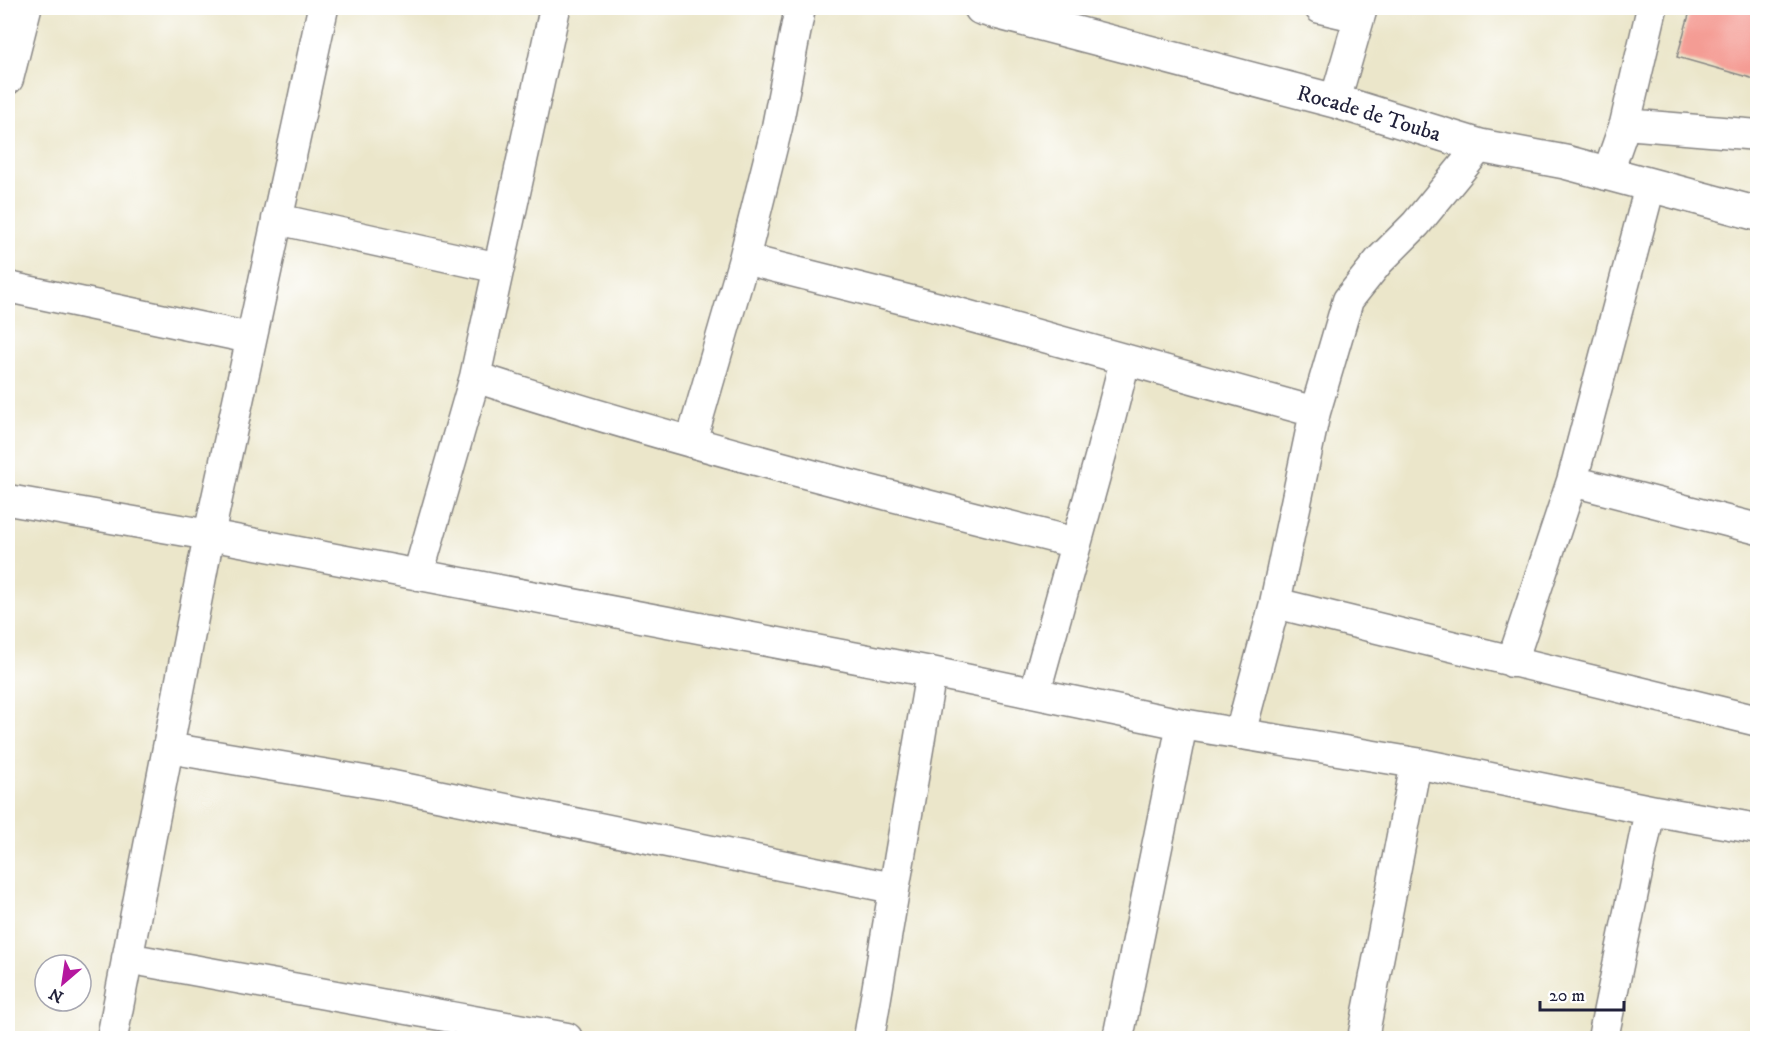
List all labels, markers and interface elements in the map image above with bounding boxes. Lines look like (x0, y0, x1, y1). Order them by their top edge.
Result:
street label: Rocade de Touba (1294, 80, 1445, 148)
north arrow (33, 953, 93, 1013)
scale bar (1540, 974, 1624, 1012)
text: N (46, 983, 67, 1007)
text: 20 m (1549, 985, 1585, 1007)

